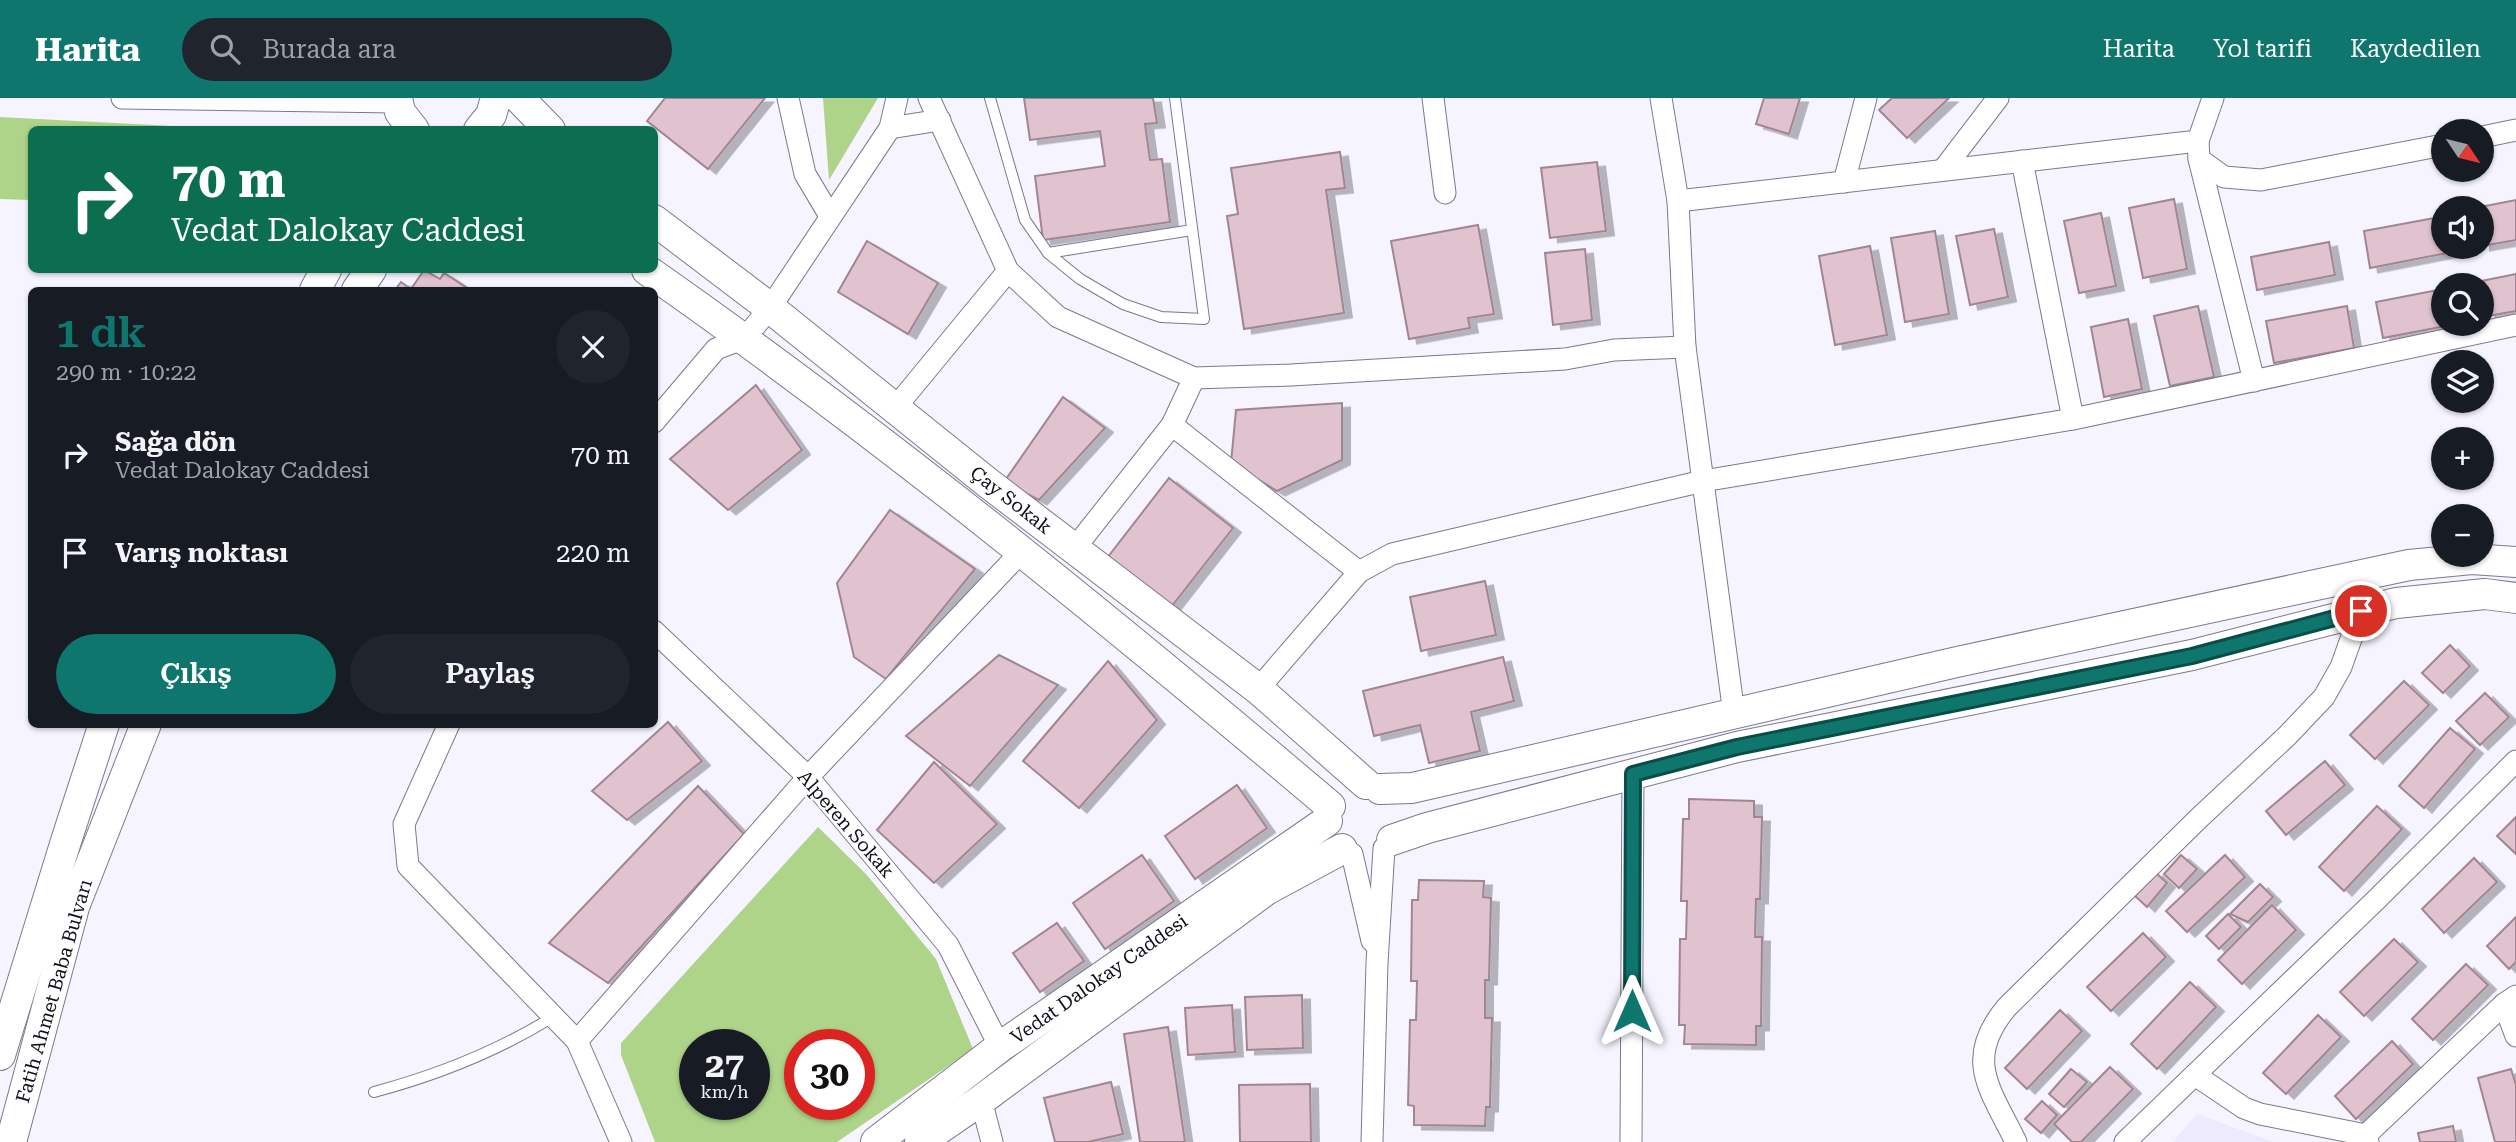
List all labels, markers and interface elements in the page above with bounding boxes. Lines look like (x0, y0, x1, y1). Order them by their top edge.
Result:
search box (182, 18, 672, 81)
text: Harita (35, 30, 140, 69)
icon: search (206, 30, 244, 68)
text: Burada ara (262, 34, 396, 64)
text: Harita (2103, 35, 2175, 63)
text: Yol tarifi (2213, 35, 2312, 63)
text: Kaydedilen (2350, 35, 2481, 63)
north arrow (2431, 119, 2494, 182)
map controls (2431, 119, 2494, 567)
text: 70 m (171, 152, 286, 209)
icon: right (56, 154, 147, 245)
button: sound (2431, 196, 2494, 259)
text: Vedat Dalokay Caddesi (171, 211, 525, 249)
button: search (2431, 273, 2494, 336)
text: 1 dk (56, 308, 146, 357)
button: close (556, 310, 630, 384)
button: layers (2431, 350, 2494, 413)
text: 290 m · 10:22 (56, 359, 196, 386)
text: Sağa dön (115, 427, 236, 457)
button: + (2431, 427, 2494, 490)
icon: right (56, 436, 94, 474)
text: 70 m (571, 440, 630, 470)
text: Vedat Dalokay Caddesi (115, 457, 370, 484)
street label: Çay Sokak (966, 461, 1056, 539)
button: − (2431, 504, 2494, 567)
icon: arrive (56, 534, 94, 572)
text: Varış noktası (115, 538, 288, 568)
text: 220 m (556, 538, 630, 568)
pin (2331, 581, 2391, 641)
icon: arrive (2342, 592, 2380, 630)
button: Çıkış (56, 634, 336, 714)
button: Paylaş (350, 634, 630, 714)
street label: Alperen Sokak (793, 766, 899, 882)
street label: Fatih Ahmet Baba Bulvarı (11, 877, 97, 1105)
street label: Vedat Dalokay Caddesi (1006, 909, 1192, 1049)
position arrow (1595, 974, 1669, 1048)
speed limit sign: 30 (784, 1029, 875, 1120)
text: 27 (705, 1045, 744, 1086)
text: km/h (700, 1081, 749, 1102)

